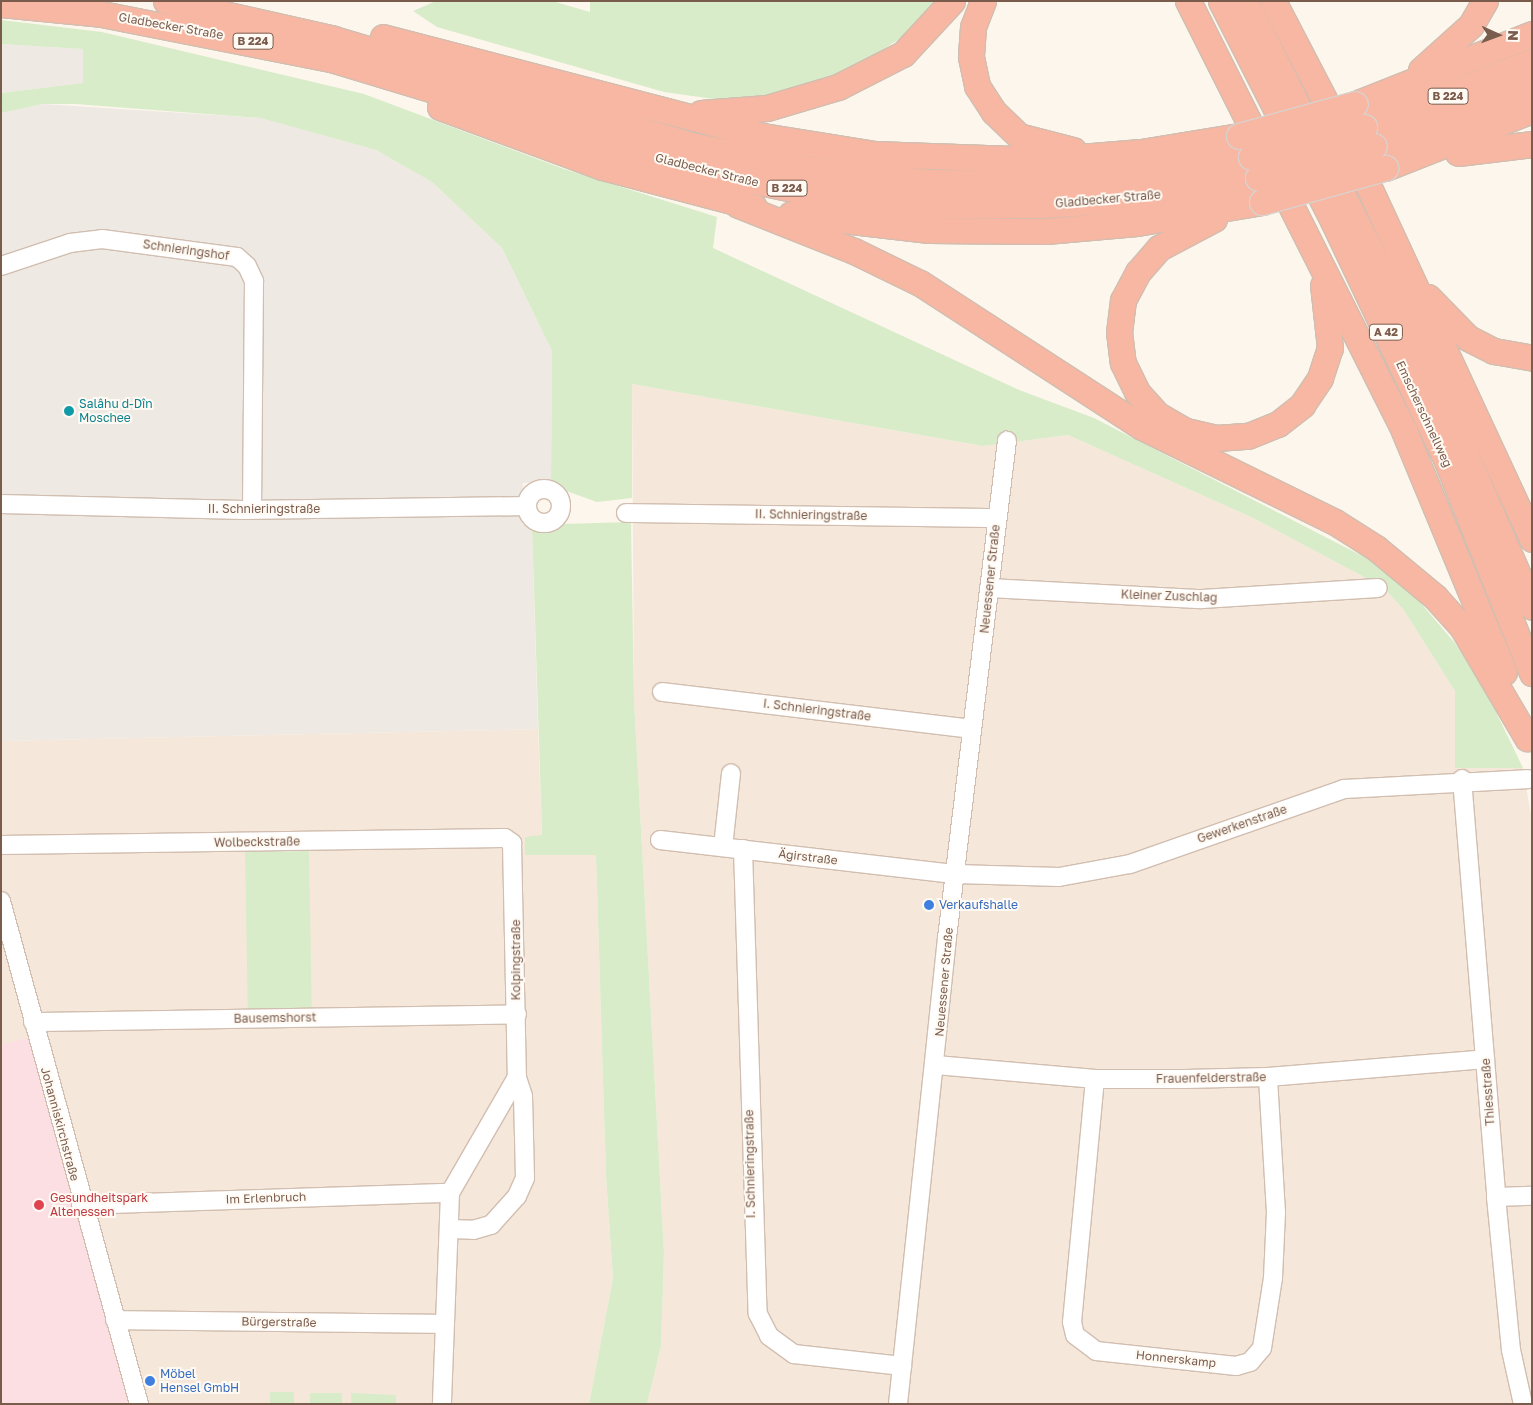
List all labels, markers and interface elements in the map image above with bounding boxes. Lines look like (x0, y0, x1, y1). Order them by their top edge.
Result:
street label: Gladbecker Straße (118, 10, 224, 42)
north arrow (1473, 10, 1523, 60)
text: N (1505, 30, 1522, 41)
road number: B 224 (232, 32, 274, 49)
road number: B 224 (1427, 88, 1469, 104)
street label: Gladbecker Straße (654, 150, 760, 190)
road number: B 224 (766, 180, 808, 197)
street label: Gladbecker Straße (1055, 187, 1161, 211)
street label: Schnieringshof (142, 237, 230, 263)
road number: A 42 (1368, 324, 1404, 341)
street label: Emscherschnellweg (1393, 358, 1455, 470)
place label: Salâhu d-Dîn Moschee (79, 397, 153, 425)
marker: Salâhu d-Dîn Moschee (63, 405, 75, 417)
street label: II. Schnieringstraße (208, 502, 320, 516)
street label: II. Schnieringstraße (755, 507, 867, 523)
street label: Neuessener Straße (977, 524, 1003, 634)
street label: Kleiner Zuschlag (1120, 587, 1218, 605)
street label: I. Schnieringstraße (762, 696, 872, 724)
street label: Gewerkenstraße (1195, 802, 1289, 846)
street label: Wolbeckstraße (214, 834, 300, 850)
street label: Ägirstraße (778, 846, 838, 868)
place label: Verkaufshalle (939, 898, 1018, 912)
marker: Verkaufshalle (923, 899, 935, 911)
street label: Kolpingstraße (509, 920, 523, 1000)
street label: Neuessener Straße (932, 927, 956, 1037)
street label: Bausemshorst (233, 1010, 317, 1026)
street label: Thiesstraße (1478, 1058, 1498, 1126)
street label: Johanniskirchstraße (38, 1066, 82, 1182)
street label: Frauenfelderstraße (1156, 1070, 1266, 1086)
street label: I. Schnieringstraße (742, 1110, 758, 1218)
street label: Im Erlenbruch (225, 1189, 307, 1207)
place label: Gesundheitspark Altenessen (50, 1191, 148, 1219)
marker: Gesundheitspark Altenessen (32, 1198, 46, 1212)
street label: Bürgerstraße (241, 1314, 317, 1330)
street label: Honnerskamp (1135, 1348, 1217, 1370)
place label: Möbel Hensel GmbH (160, 1367, 239, 1395)
marker: Möbel Hensel GmbH (144, 1375, 156, 1387)

